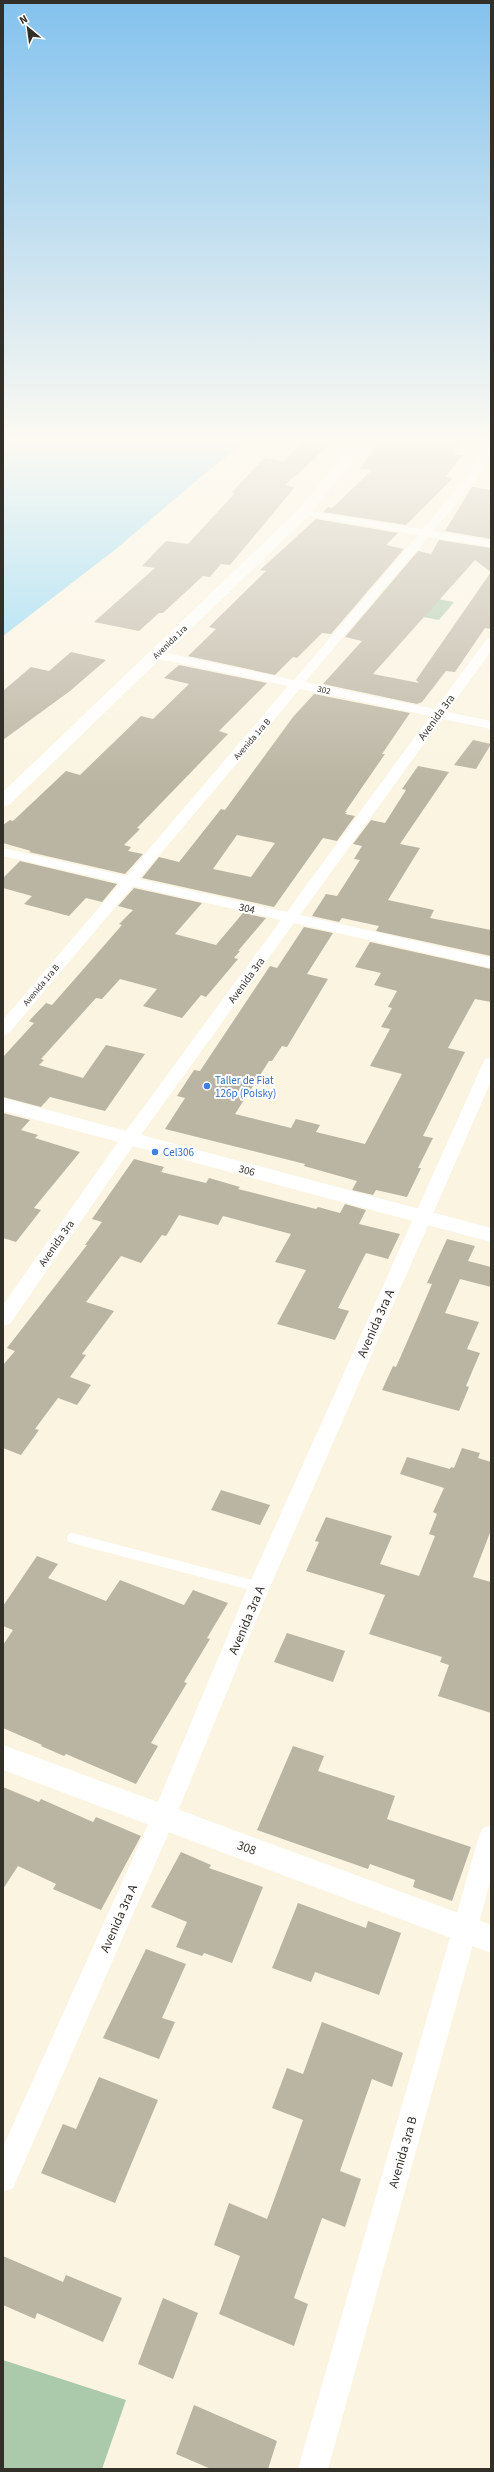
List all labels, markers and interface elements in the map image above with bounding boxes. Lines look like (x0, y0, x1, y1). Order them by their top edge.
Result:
north arrow (8, 8, 48, 48)
text: N (17, 11, 30, 28)
street label: Avenida 1ra (150, 622, 191, 662)
street label: 302 (316, 683, 332, 698)
street label: Avenida 3ra (415, 691, 458, 743)
street label: Avenida 1ra B (231, 716, 274, 763)
street label: 304 (237, 899, 257, 918)
street label: Avenida 3ra (225, 954, 268, 1006)
street label: Avenida 1ra B (20, 962, 63, 1009)
place label: Taller de Fiat 126p (Polsky) (215, 1073, 276, 1101)
marker: Taller de Fiat 126p (Polsky) (202, 1081, 212, 1091)
place label: Cel306 (163, 1145, 194, 1160)
marker: Cel306 (150, 1147, 160, 1157)
street label: 306 (237, 1161, 257, 1180)
street label: Avenida 3ra (35, 1217, 78, 1270)
street label: Avenida 3ra A (353, 1286, 399, 1360)
street label: Avenida 3ra A (224, 1582, 270, 1658)
street label: 308 (234, 1836, 259, 1860)
street label: Avenida 3ra A (96, 1881, 142, 1955)
street label: Avenida 3ra B (384, 2114, 422, 2190)

